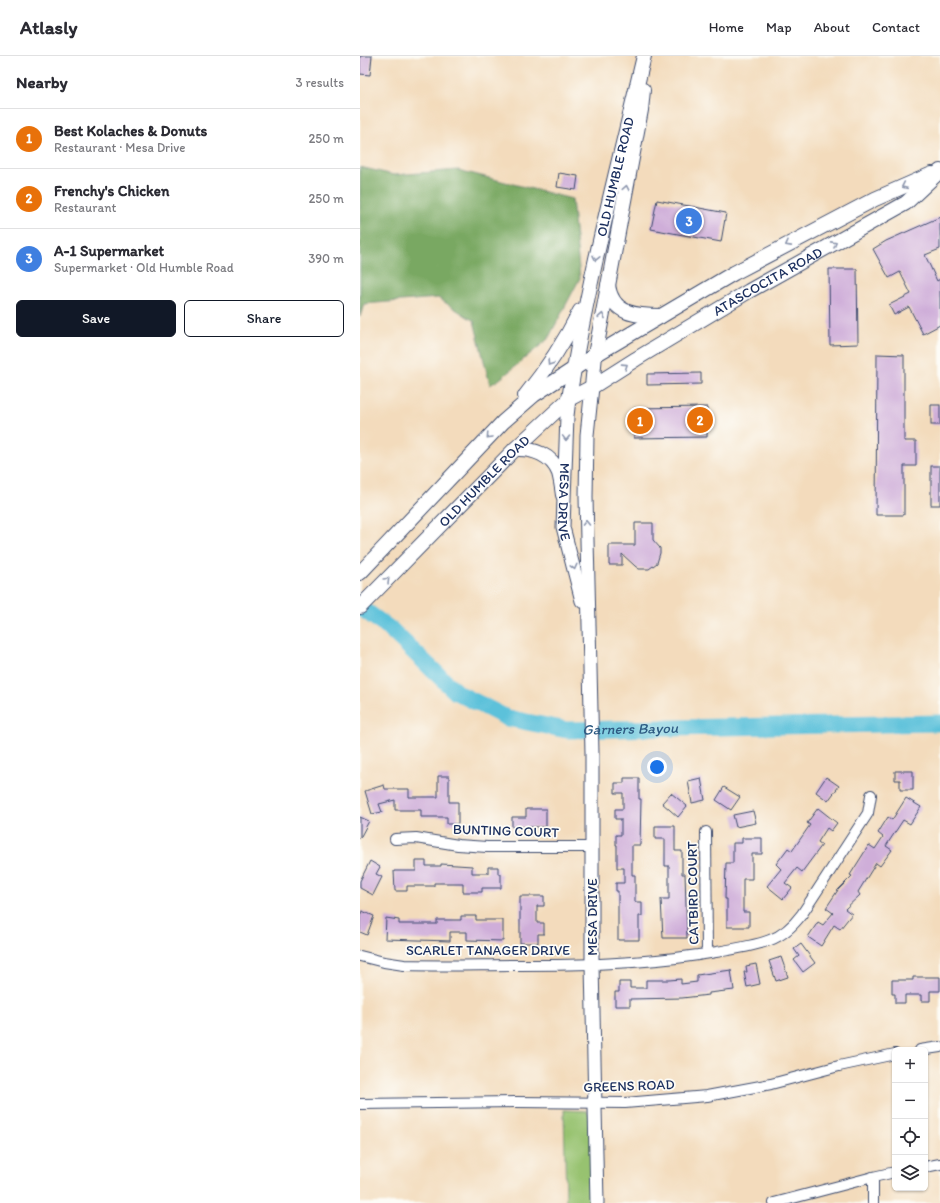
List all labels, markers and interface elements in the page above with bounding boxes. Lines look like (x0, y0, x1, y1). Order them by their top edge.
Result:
text: Atlasly (20, 16, 77, 39)
text: Home (709, 19, 744, 36)
text: Map (766, 19, 792, 36)
text: About (814, 19, 850, 36)
text: Contact (872, 19, 920, 36)
text: Nearby (16, 72, 68, 92)
text: 3 results (295, 75, 344, 90)
street label: OLD HUMBLE ROAD (593, 115, 638, 238)
text: Best Kolaches & Donuts (54, 122, 207, 140)
text: 1 (26, 131, 32, 146)
text: 250 m (308, 131, 344, 146)
text: Restaurant · Mesa Drive (54, 140, 186, 155)
one-way arrow (901, 181, 909, 189)
text: Frenchy's Chicken (54, 182, 169, 200)
one-way arrow (621, 185, 629, 192)
text: 2 (26, 191, 32, 206)
text: 250 m (308, 191, 344, 206)
text: Restaurant (54, 200, 116, 215)
pin: 3 (676, 206, 702, 236)
one-way arrow (785, 240, 792, 247)
one-way arrow (830, 241, 837, 249)
text: A-1 Supermarket (54, 242, 164, 260)
street label: ATASCOCITA ROAD (710, 243, 825, 319)
text: 3 (25, 251, 33, 266)
text: 390 m (308, 251, 344, 266)
one-way arrow (593, 255, 601, 262)
text: Supermarket · Old Humble Road (54, 260, 234, 275)
button: Save (16, 300, 176, 337)
button: Share (184, 300, 344, 337)
one-way arrow (597, 313, 606, 319)
one-way arrow (547, 358, 554, 365)
one-way arrow (621, 363, 628, 371)
pin: 2 (687, 405, 713, 435)
pin: 1 (627, 406, 653, 436)
street label: OLD HUMBLE ROAD (435, 431, 533, 530)
one-way arrow (487, 432, 494, 439)
one-way arrow (561, 435, 570, 441)
street label: MESA DRIVE (554, 463, 575, 543)
one-way arrow (582, 520, 591, 526)
one-way arrow (569, 563, 578, 570)
one-way arrow (383, 577, 390, 584)
water label: Garners Bayou (582, 719, 679, 739)
your location (647, 757, 667, 777)
street label: BUNTING COURT (453, 821, 560, 841)
street label: CATBIRD COURT (684, 841, 702, 945)
street label: MESA DRIVE (584, 878, 601, 956)
street label: SCARLET TANAGER DRIVE (406, 942, 570, 959)
map controls (892, 1047, 928, 1191)
button: + (892, 1047, 928, 1083)
street label: GREENS ROAD (583, 1076, 675, 1096)
button: − (892, 1083, 928, 1119)
button: locate (892, 1119, 928, 1155)
button: layers (892, 1155, 928, 1191)

